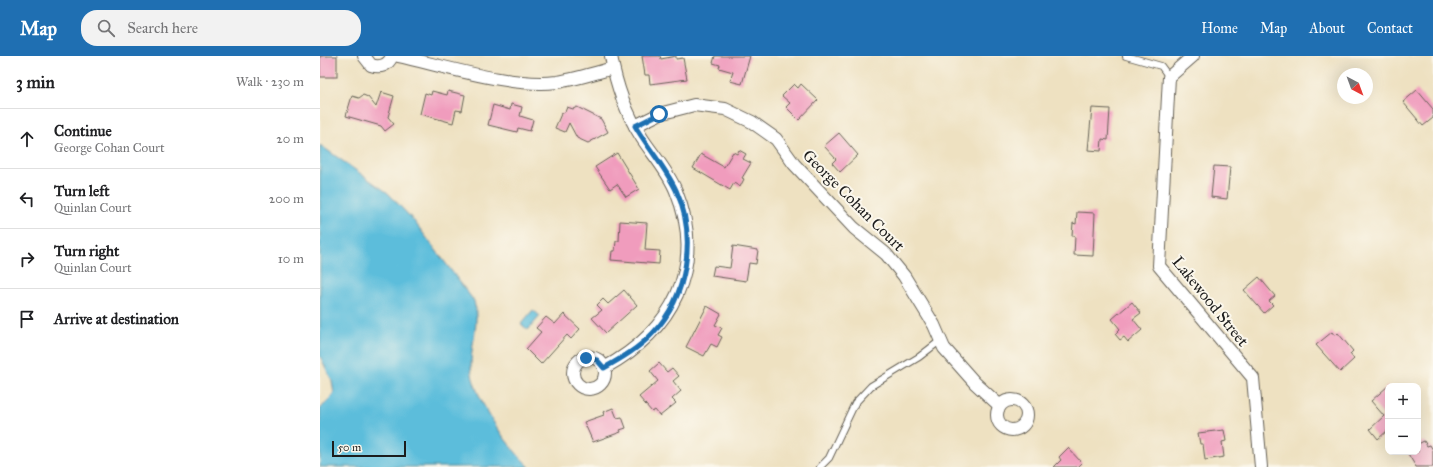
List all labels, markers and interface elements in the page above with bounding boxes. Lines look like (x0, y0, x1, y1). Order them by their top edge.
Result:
search box (81, 10, 361, 46)
text: Map (20, 17, 57, 40)
icon: search (95, 17, 117, 39)
text: Search here (127, 19, 198, 37)
text: Home (1201, 20, 1238, 37)
text: Map (1260, 20, 1287, 37)
text: About (1309, 20, 1345, 37)
text: Contact (1367, 20, 1413, 37)
north arrow (1337, 68, 1373, 104)
text: 3 min (16, 72, 55, 93)
text: Walk · 230 m (236, 74, 304, 90)
route start (650, 105, 668, 123)
text: Continue (54, 122, 112, 140)
icon: ahead (16, 128, 38, 150)
text: 20 m (276, 131, 304, 147)
text: George Cohan Court (54, 140, 165, 156)
street label: George Cohan Court (798, 146, 909, 256)
text: Turn left (54, 182, 110, 200)
icon: left (16, 188, 38, 210)
text: 200 m (269, 191, 304, 207)
text: Quinlan Court (54, 200, 131, 216)
text: Turn right (54, 242, 119, 260)
icon: right (16, 248, 38, 270)
text: 10 m (278, 251, 304, 267)
street label: Lakewood Street (1168, 252, 1253, 350)
text: Quinlan Court (54, 260, 131, 276)
icon: arrive (16, 308, 38, 330)
text: Arrive at destination (54, 310, 179, 328)
route end (577, 349, 595, 367)
map controls (1385, 383, 1421, 455)
button: + (1385, 383, 1421, 419)
button: − (1385, 419, 1421, 455)
scale bar (332, 439, 406, 458)
text: 50 m (338, 441, 361, 454)

